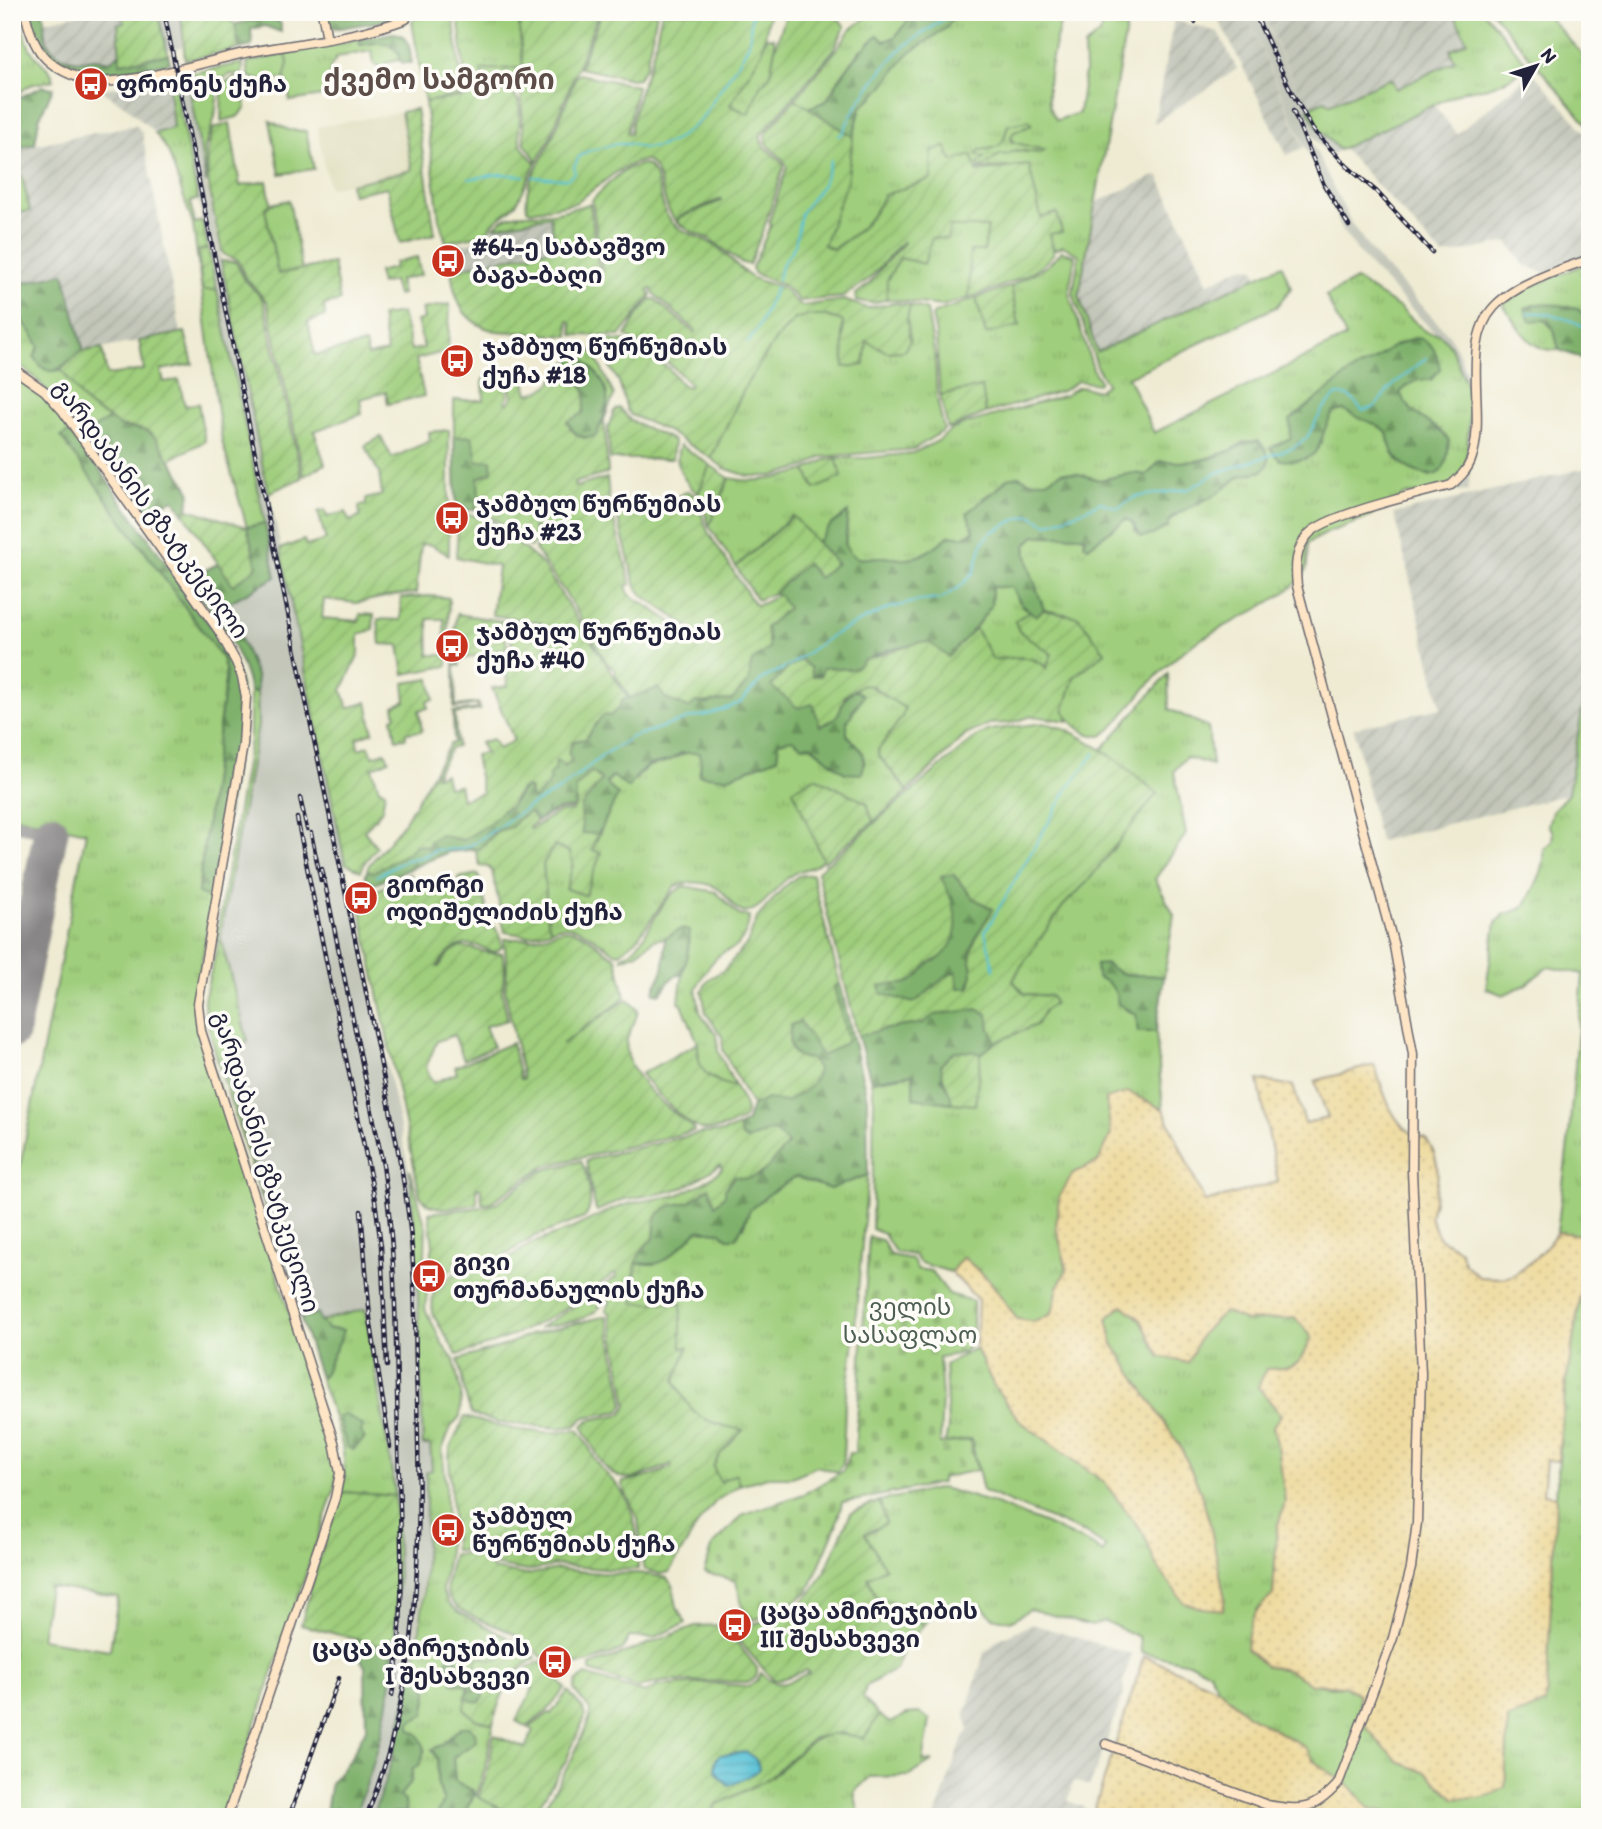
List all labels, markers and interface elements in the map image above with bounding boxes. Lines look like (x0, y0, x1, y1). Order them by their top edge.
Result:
north arrow (1500, 32, 1570, 102)
text: N (1536, 43, 1562, 68)
district label: ქვემო სამგორი (323, 62, 555, 96)
bus stop icon: ფრონეს ქუჩა (72, 65, 110, 103)
place label: ფრონეს ქუჩა (116, 69, 287, 98)
place label: #64-ე საბავშვო ბაგა-ბაღი (471, 232, 666, 289)
bus stop icon: #64-ე საბავშვო ბაგა-ბაღი (429, 242, 467, 280)
place label: ჯამბულ წურწუმიას ქუჩა #18 (482, 332, 727, 389)
bus stop icon: ჯამბულ წურწუმიას ქუჩა #18 (438, 342, 476, 380)
street label: გარდაბანის გზატკეცილი (48, 373, 255, 644)
place label: ჯამბულ წურწუმიას ქუჩა #23 (476, 489, 721, 546)
bus stop icon: ჯამბულ წურწუმიას ქუჩა #23 (433, 499, 471, 537)
place label: ჯამბულ წურწუმიას ქუჩა #40 (476, 617, 721, 674)
bus stop icon: ჯამბულ წურწუმიას ქუჩა #40 (433, 627, 471, 665)
place label: გიორგი ოდიშელიძის ქუჩა (386, 869, 623, 927)
bus stop icon: გიორგი ოდიშელიძის ქუჩა (342, 879, 380, 917)
street label: გარდაბანის გზატკეცილი (207, 1008, 326, 1316)
place label: გივი თურმანაულის ქუჩა (453, 1247, 705, 1304)
bus stop icon: გივი თურმანაულის ქუჩა (410, 1257, 448, 1295)
park label: ველის სასაფლაო (843, 1292, 977, 1349)
place label: ჯამბულ წურწუმიას ქუჩა (472, 1501, 675, 1558)
bus stop icon: ჯამბულ წურწუმიას ქუჩა (429, 1511, 467, 1549)
place label: ცაცა ამირეჯიბის III შესახვევი (760, 1596, 978, 1653)
bus stop icon: ცაცა ამირეჯიბის III შესახვევი (716, 1606, 754, 1644)
place label: ცაცა ამირეჯიბის I შესახვევი (312, 1633, 530, 1690)
bus stop icon: ცაცა ამირეჯიბის I შესახვევი (536, 1643, 574, 1681)

